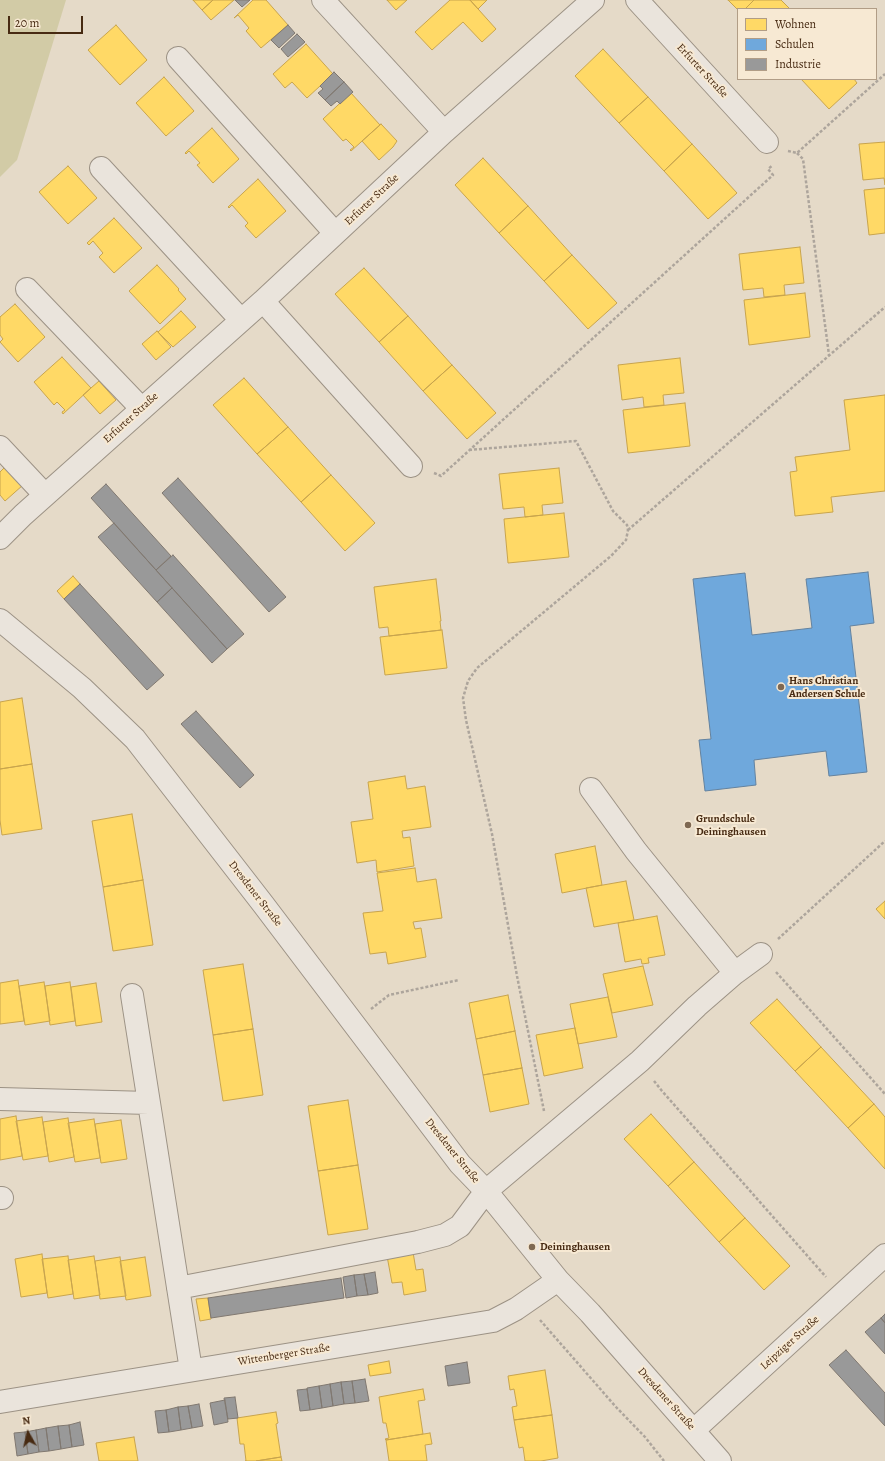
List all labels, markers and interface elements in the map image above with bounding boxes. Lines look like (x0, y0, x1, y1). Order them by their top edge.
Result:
scale bar (10, 8, 85, 34)
legend (737, 8, 877, 80)
text: 20 m (15, 15, 39, 31)
text: Wohnen (775, 16, 816, 32)
text: Schulen (775, 36, 814, 52)
street label: Erfurter Straße (674, 41, 730, 101)
text: Industrie (775, 56, 821, 72)
street label: Erfurter Straße (342, 172, 402, 228)
street label: Erfurter Straße (101, 390, 161, 446)
place label: Hans Christian Andersen Schule (789, 674, 865, 700)
marker: Hans Christian Andersen Schule (776, 682, 786, 692)
place label: Grundschule Deininghausen (696, 812, 766, 838)
marker: Grundschule Deininghausen (683, 820, 693, 830)
street label: Dresdener Straße (225, 859, 285, 929)
street label: Dresdener Straße (422, 1116, 482, 1186)
place label: Deininghausen (540, 1240, 610, 1254)
marker: Deininghausen (527, 1242, 537, 1252)
street label: Leipziger Straße (758, 1313, 822, 1373)
street label: Wittenberger Straße (237, 1341, 331, 1369)
street label: Dresdener Straße (635, 1365, 697, 1433)
north arrow (8, 1413, 48, 1453)
text: N (21, 1413, 31, 1429)

